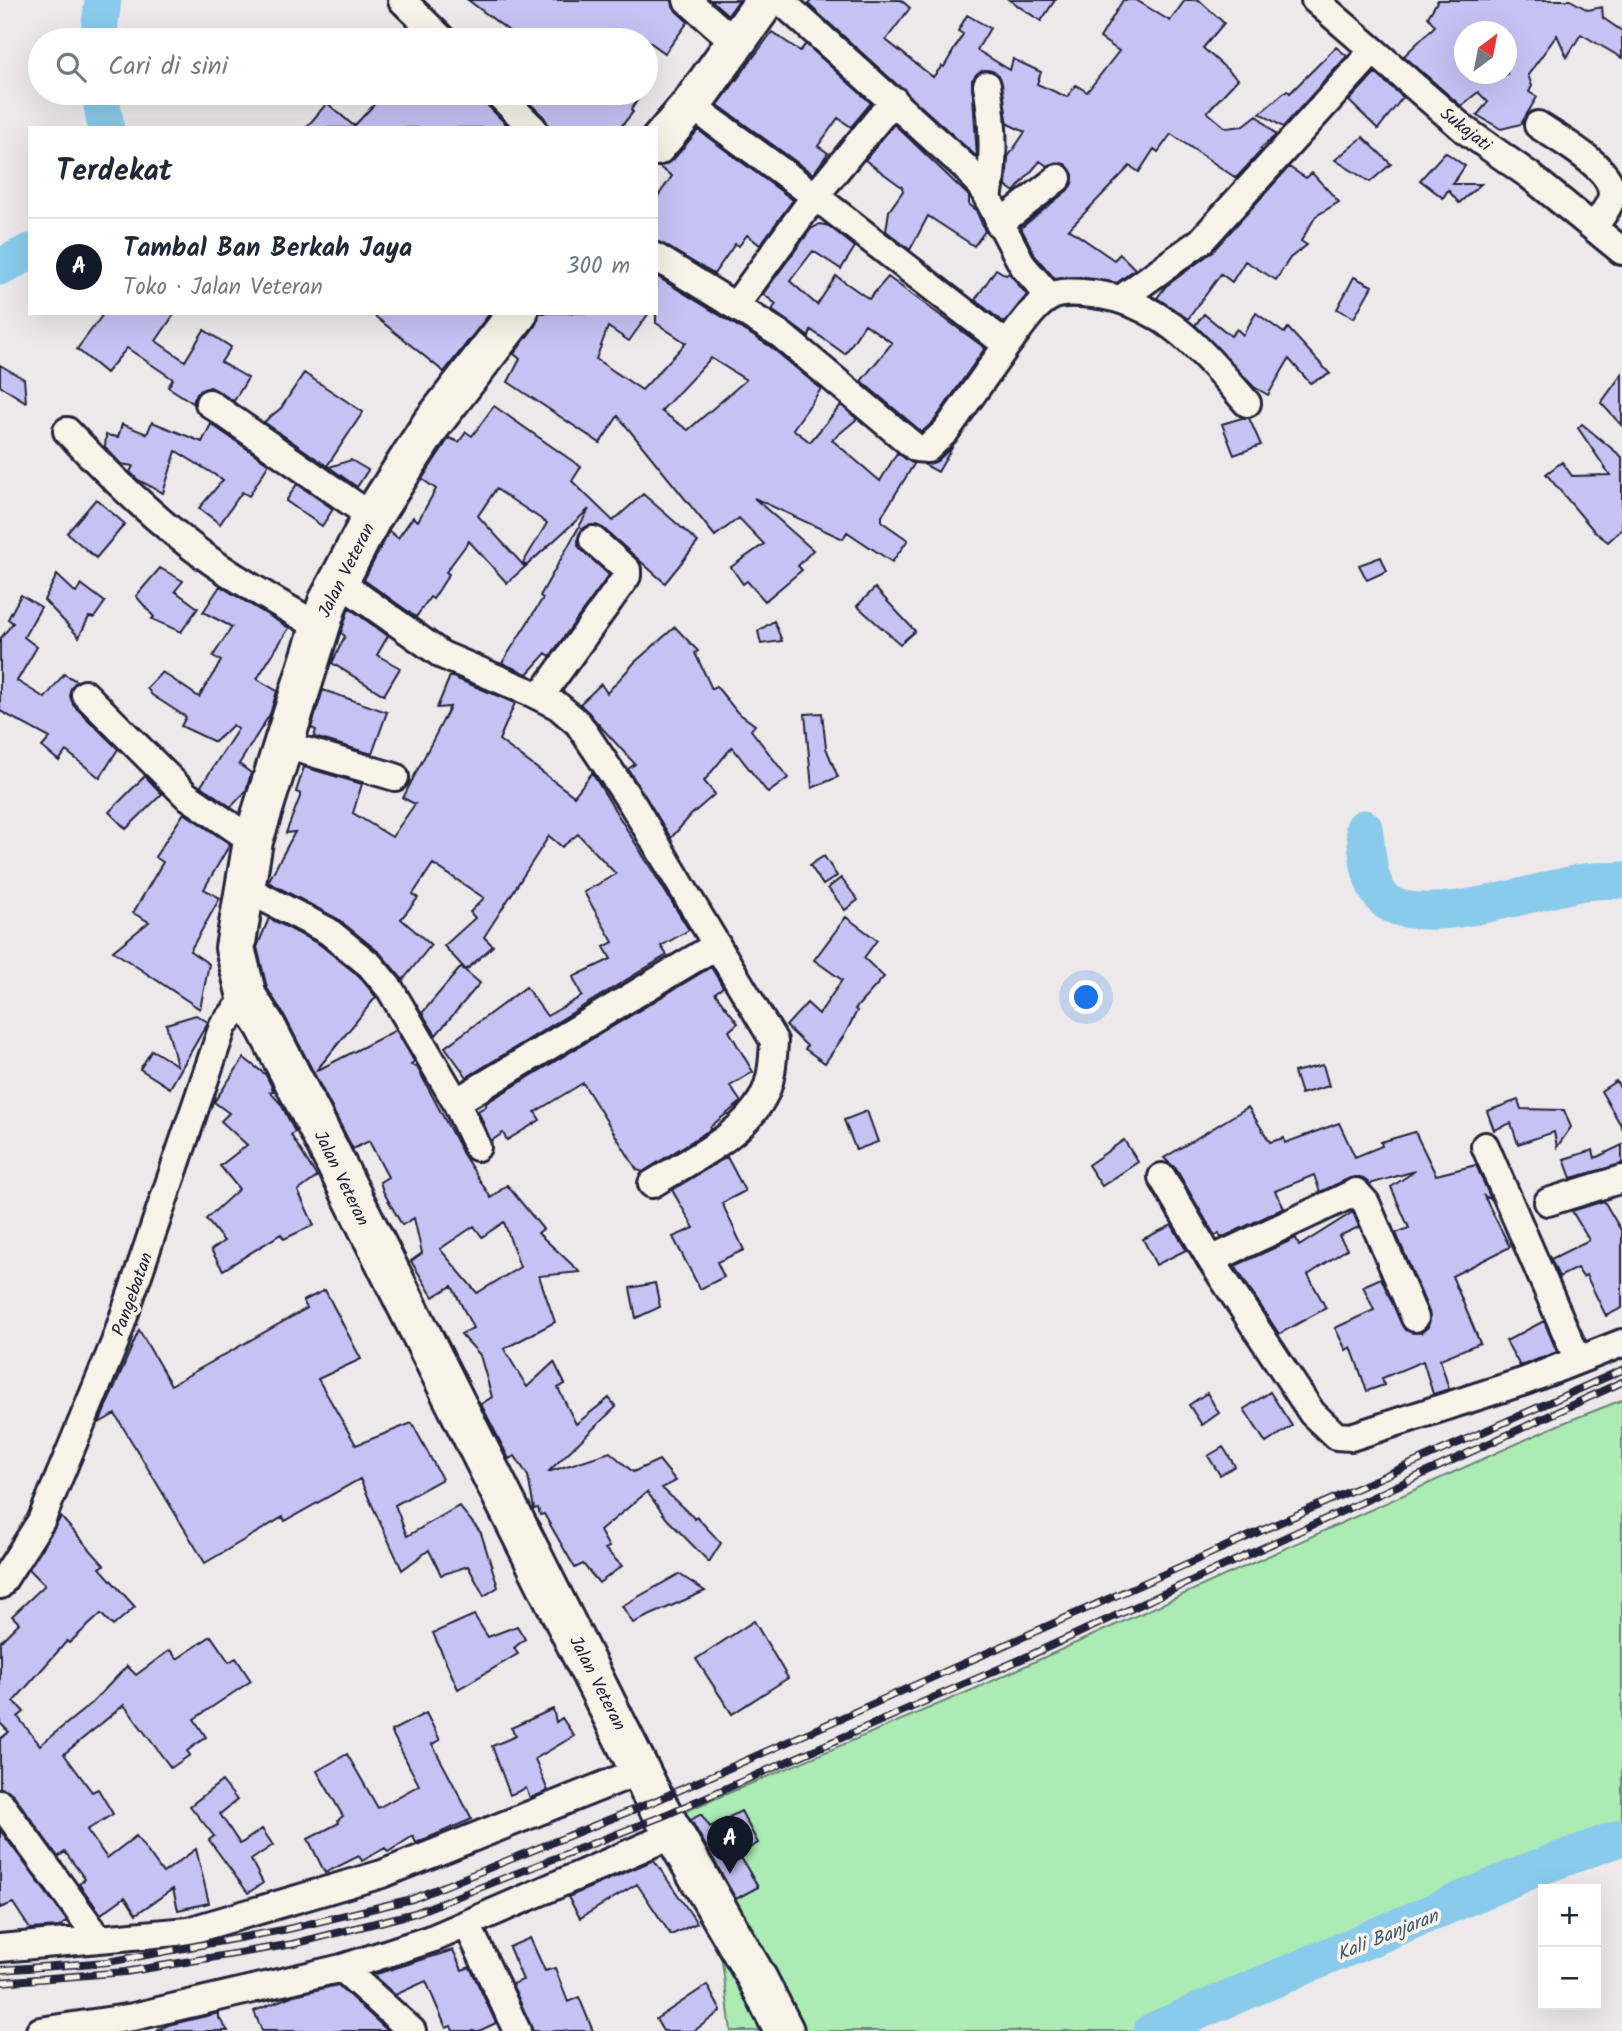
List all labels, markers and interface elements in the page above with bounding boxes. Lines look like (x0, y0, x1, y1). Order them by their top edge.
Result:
north arrow (1454, 21, 1517, 84)
search box (28, 28, 658, 105)
text: Cari di sini (108, 46, 228, 88)
icon: search (52, 48, 90, 86)
street label: Sukajati (1433, 100, 1498, 160)
text: Terdekat (56, 148, 172, 196)
text: Tambal Ban Berkah Jaya (123, 228, 412, 270)
text: A (72, 249, 86, 285)
text: 300 m (566, 249, 630, 285)
text: Toko · Jalan Veteran (123, 270, 323, 306)
street label: Jalan Veteran (311, 518, 384, 623)
your location (1069, 980, 1103, 1014)
street label: Jalan Veteran (305, 1126, 376, 1231)
street label: Pangebatan (105, 1249, 162, 1341)
street label: Jalan Veteran (560, 1631, 633, 1736)
pin: A (707, 1816, 753, 1874)
map controls (1538, 1884, 1601, 2010)
button: + (1538, 1884, 1601, 1947)
water label: Kali Banjaran (1332, 1901, 1445, 1970)
button: − (1538, 1947, 1601, 2010)

